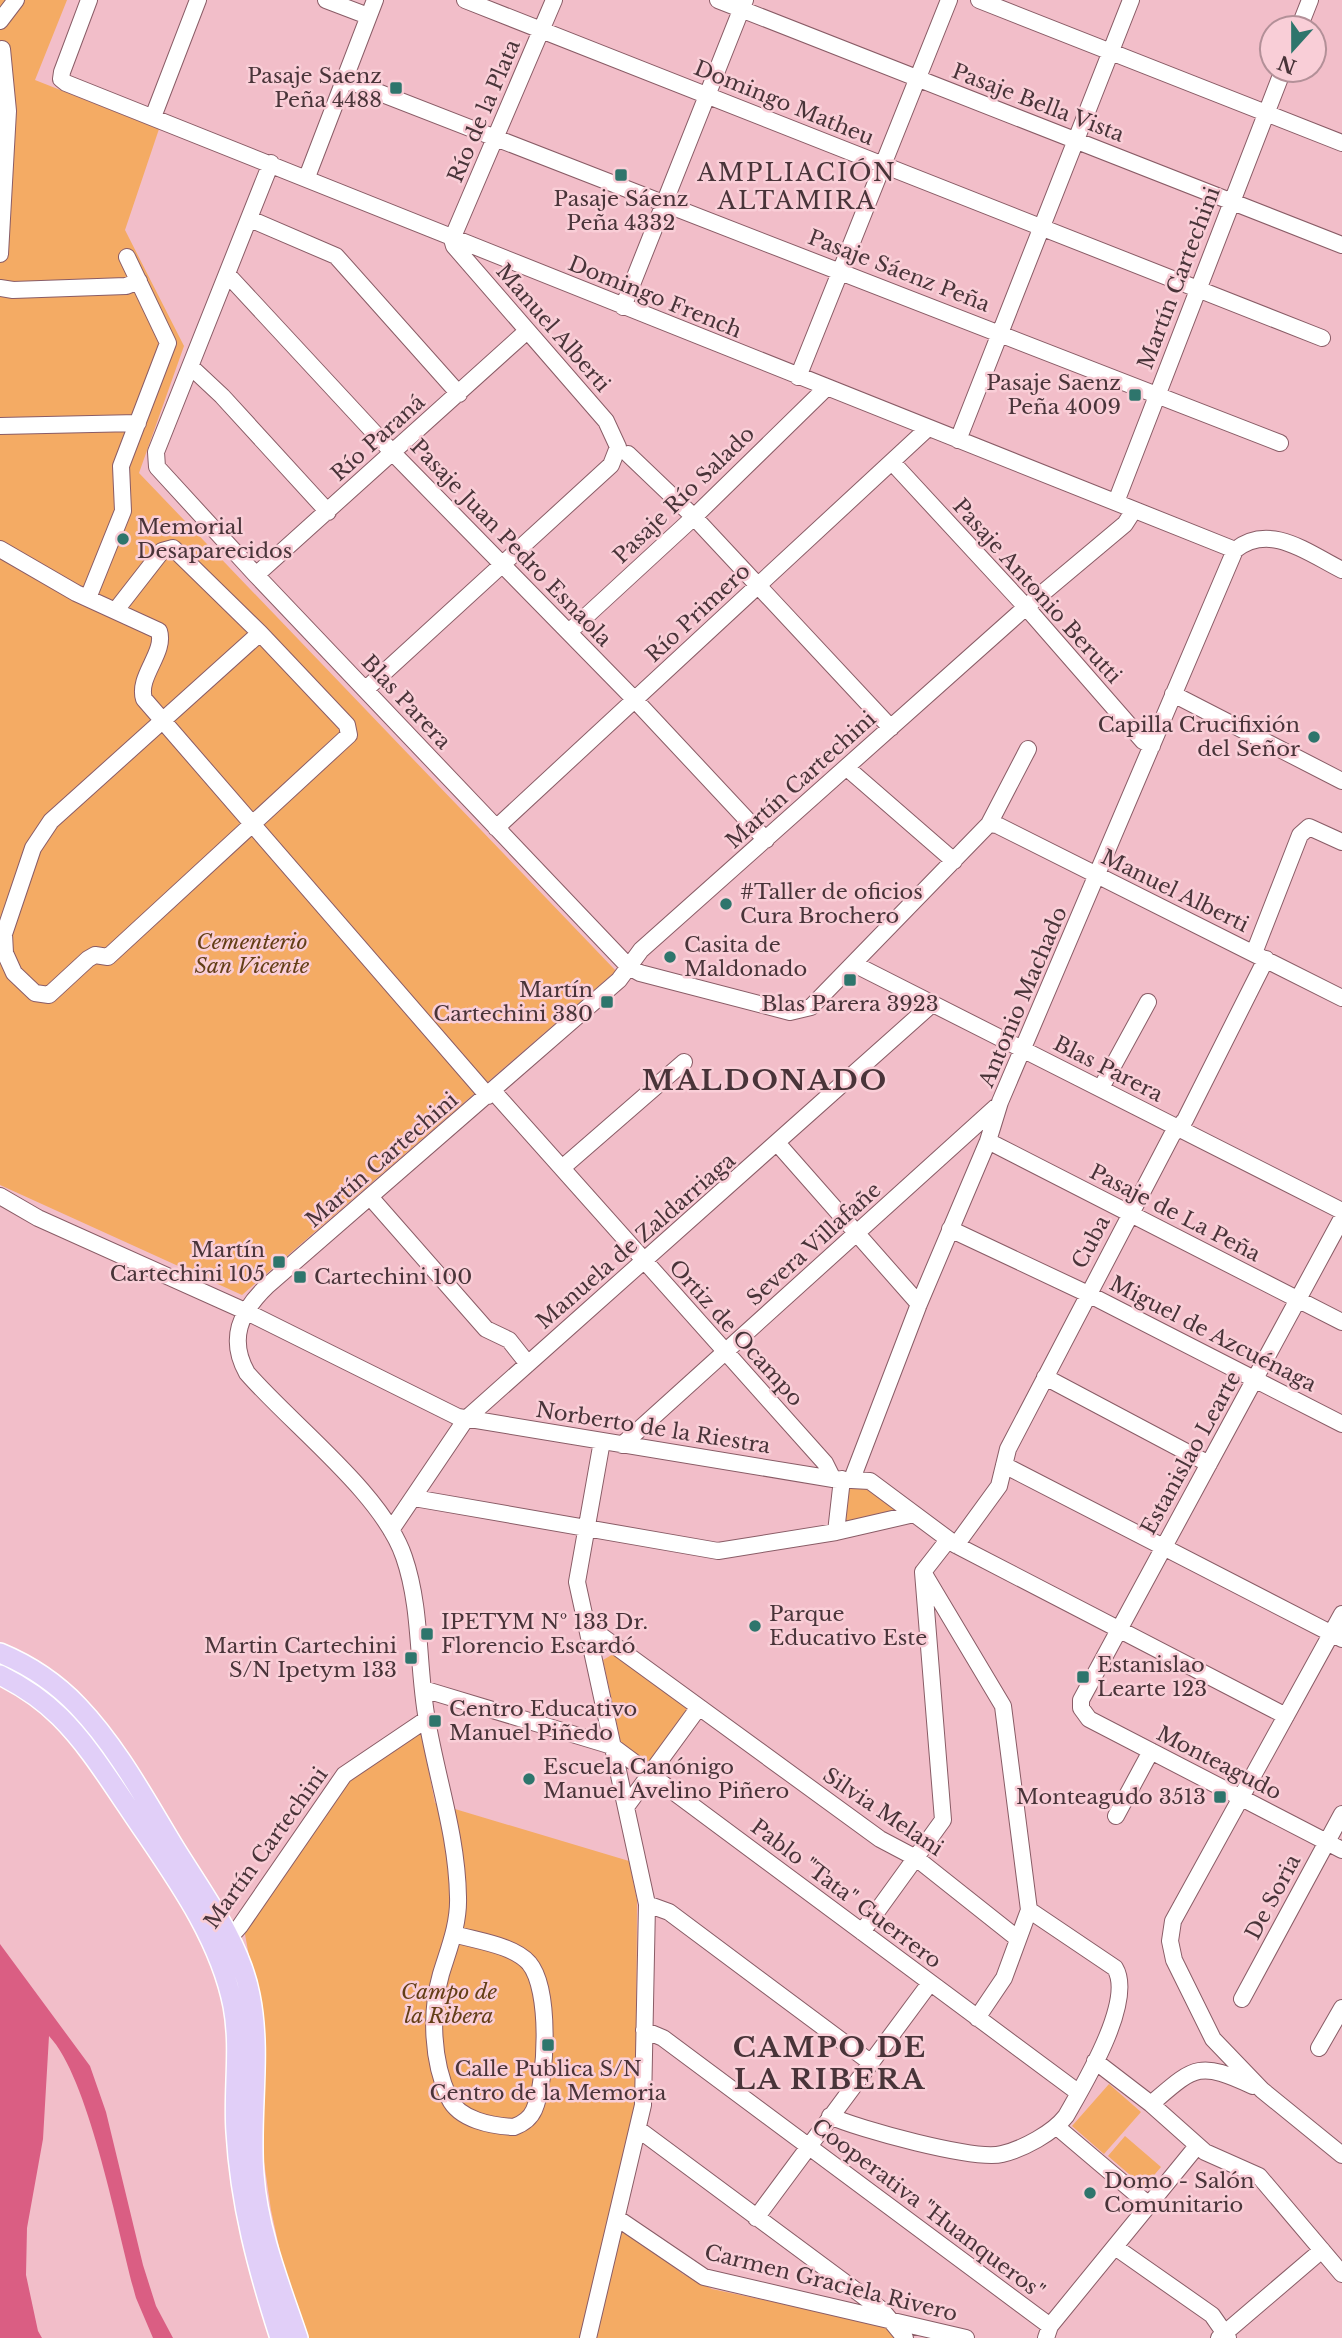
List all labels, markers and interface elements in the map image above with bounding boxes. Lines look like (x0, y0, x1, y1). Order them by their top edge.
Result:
north arrow (1258, 14, 1328, 84)
street label: Río de la Plata (442, 35, 526, 186)
text: N (1275, 50, 1300, 78)
street label: Domingo Matheu (690, 55, 878, 151)
street label: Pasaje Bella Vista (948, 58, 1128, 148)
place label: Pasaje Saenz Peña 4488 (247, 63, 382, 113)
marker: Pasaje Saenz Peña 4488 (388, 80, 404, 96)
district label: AMPLIACIÓN ALTAMIRA (696, 158, 897, 215)
marker: Pasaje Sáenz Peña 4332 (613, 167, 629, 183)
street label: Martín Cartechini (1132, 183, 1226, 373)
place label: Pasaje Sáenz Peña 4332 (554, 186, 688, 236)
street label: Pasaje Sáenz Peña (804, 224, 994, 318)
street label: Domingo French (565, 250, 745, 344)
street label: Manuel Alberti (490, 259, 616, 397)
place label: Pasaje Saenz Peña 4009 (986, 370, 1121, 420)
marker: Pasaje Saenz Peña 4009 (1127, 387, 1143, 403)
street label: Río Paraná (326, 389, 430, 487)
street label: Pasaje Río Salado (608, 421, 760, 569)
street label: Pasaje Juan Pedro Esnaola (405, 434, 617, 652)
street label: Pasaje Antonio Berutti (947, 493, 1127, 689)
place label: Memorial Desaparecidos (137, 514, 292, 564)
marker: Memorial Desaparecidos (115, 531, 131, 547)
street label: Río Primero (640, 558, 756, 668)
street label: Blas Parera (356, 649, 456, 755)
street label: Martín Cartechini (721, 706, 881, 854)
place label: Capilla Crucifixión del Señor (1098, 712, 1300, 762)
marker: Capilla Crucifixión del Señor (1306, 729, 1322, 745)
street label: Manuel Alberti (1097, 844, 1253, 938)
place label: #Taller de oficios Cura Brochero (740, 879, 923, 929)
marker: #Taller de oficios Cura Brochero (718, 896, 734, 912)
street label: Antonio Machado (973, 903, 1073, 1092)
park label: Cementerio San Vicente (195, 929, 310, 979)
place label: Casita de Maldonado (684, 932, 807, 982)
marker: Casita de Maldonado (662, 949, 678, 965)
marker: Blas Parera 3923 (842, 972, 858, 988)
place label: Martín Cartechini 380 (433, 977, 593, 1027)
place label: Blas Parera 3923 (761, 991, 939, 1017)
marker: Martín Cartechini 380 (599, 994, 615, 1010)
street label: Blas Parera (1049, 1030, 1167, 1108)
district label: MALDONADO (642, 1063, 888, 1098)
street label: Martín Cartechini (301, 1087, 463, 1233)
street label: Manuela de Zaldarriaga (531, 1147, 741, 1334)
street label: Pasaje de La Peña (1085, 1159, 1265, 1267)
street label: Severa Villafañe (741, 1177, 887, 1311)
street label: Cuba (1066, 1211, 1116, 1273)
place label: Martín Cartechini 105 (110, 1237, 265, 1287)
marker: Martín Cartechini 105 (271, 1254, 287, 1270)
street label: Ortiz de Ocampo (663, 1254, 809, 1412)
place label: Cartechini 100 (314, 1264, 472, 1290)
marker: Cartechini 100 (292, 1269, 308, 1285)
street label: Miguel de Azcuénaga (1105, 1271, 1321, 1398)
street label: Estanislao Learte (1135, 1367, 1247, 1539)
street label: Norberto de la Riestra (534, 1397, 772, 1459)
place label: Parque Educativo Este (769, 1601, 927, 1651)
place label: IPETYM Nº 133 Dr. Florencio Escardó (441, 1609, 648, 1659)
marker: Parque Educativo Este (747, 1618, 763, 1634)
marker: IPETYM Nº 133 Dr. Florencio Escardó (419, 1626, 435, 1642)
place label: Martin Cartechini S/N Ipetym 133 (204, 1633, 397, 1683)
marker: Martin Cartechini S/N Ipetym 133 (403, 1650, 419, 1666)
place label: Estanislao Learte 123 (1097, 1652, 1207, 1702)
marker: Estanislao Learte 123 (1075, 1669, 1091, 1685)
place label: Centro Educativo Manuel Piñedo (449, 1696, 637, 1746)
marker: Centro Educativo Manuel Piñedo (427, 1713, 443, 1729)
street label: Monteagudo (1152, 1720, 1286, 1806)
place label: Escuela Canónigo Manuel Avelino Piñero (543, 1754, 789, 1804)
street label: Martín Cartechini (199, 1762, 333, 1934)
street label: Silvia Melani (818, 1762, 948, 1862)
marker: Escuela Canónigo Manuel Avelino Piñero (521, 1771, 537, 1787)
place label: Monteagudo 3513 (1016, 1784, 1206, 1810)
marker: Monteagudo 3513 (1212, 1789, 1228, 1805)
street label: Pablo "Tata" Guerrero (746, 1814, 946, 1974)
street label: De Soria (1240, 1850, 1306, 1944)
park label: Campo de la Ribera (401, 1979, 498, 2029)
district label: CAMPO DE LA RIBERA (733, 2030, 927, 2097)
marker: Calle Publica S/N Centro de la Memoria (540, 2037, 556, 2053)
place label: Calle Publica S/N Centro de la Memoria (430, 2056, 667, 2106)
street label: Cooperativa "Huanqueros" (807, 2113, 1049, 2305)
place label: Domo - Salón Comunitario (1104, 2168, 1255, 2218)
marker: Domo - Salón Comunitario (1082, 2185, 1098, 2201)
street label: Carmen Graciela Rivero (702, 2239, 960, 2327)

